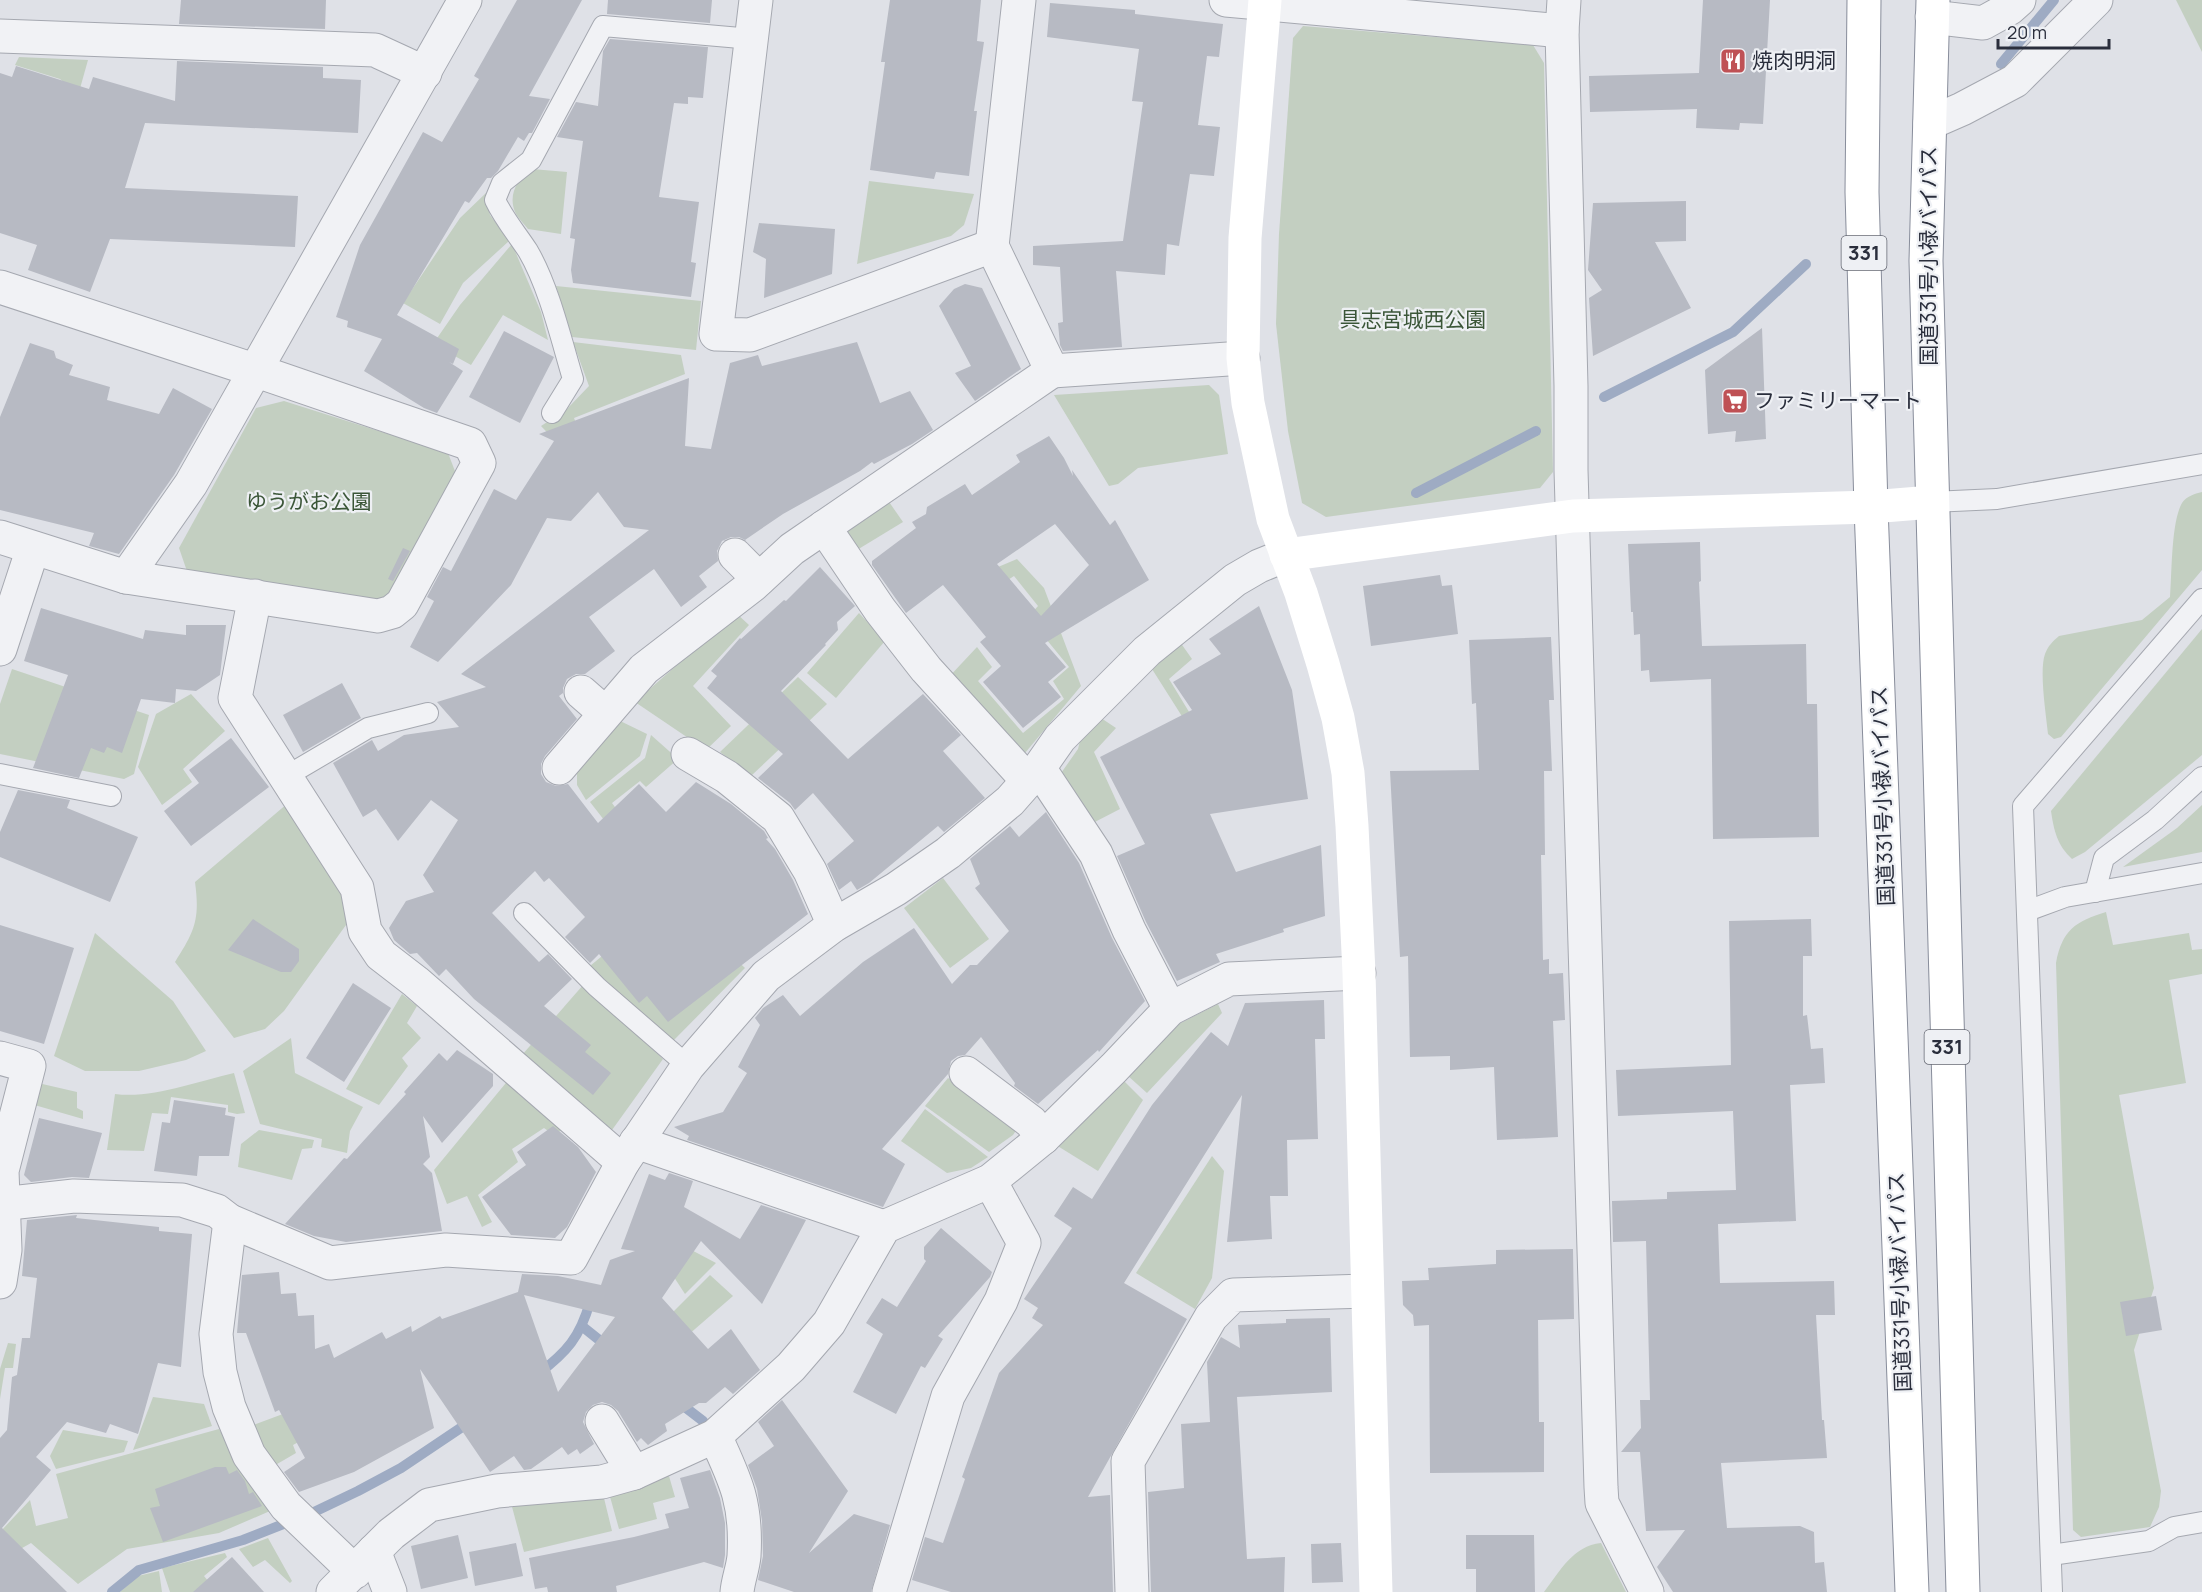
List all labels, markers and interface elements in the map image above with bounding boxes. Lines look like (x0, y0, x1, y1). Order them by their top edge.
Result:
scale bar (1998, 12, 2109, 50)
text: 20 m (2007, 20, 2047, 44)
restaurant icon: 焼肉明洞 (1718, 46, 1748, 76)
place label: 焼肉明洞 (1752, 46, 1836, 74)
street label: 国道331号小禄バイパス (1914, 146, 1942, 366)
road number: 331 (1842, 236, 1886, 270)
park label: 具志宮城西公園 (1340, 305, 1487, 333)
supermarket icon: ファミリーマート (1720, 386, 1750, 416)
place label: ファミリーマート (1754, 386, 1922, 414)
park label: ゆうがお公園 (246, 487, 372, 515)
street label: 国道331号小禄バイパス (1864, 686, 1900, 906)
road number: 331 (1924, 1030, 1970, 1064)
street label: 国道331号小禄バイパス (1881, 1172, 1917, 1392)

